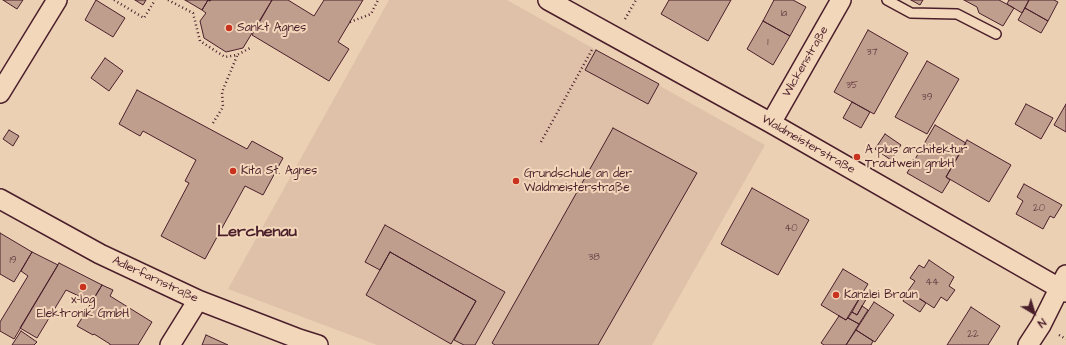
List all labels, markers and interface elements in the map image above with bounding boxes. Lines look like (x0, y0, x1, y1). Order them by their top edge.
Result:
house number: 1a (781, 8, 787, 20)
place label: Sankt Agnes (237, 21, 306, 35)
marker: Sankt Agnes (224, 23, 234, 33)
street label: Wickenstraße (780, 24, 832, 100)
house number: 1 (767, 37, 769, 49)
house number: 37 (866, 47, 878, 59)
house number: 35 (846, 80, 858, 92)
house number: 39 (922, 92, 932, 104)
street label: Waldmeisterstraße (759, 112, 857, 178)
place label: A plus architektur Trautwein gmbH (865, 143, 967, 171)
marker: A plus architektur Trautwein gmbH (852, 152, 862, 162)
place label: Kita St. Agnes (241, 164, 317, 178)
marker: Kita St. Agnes (228, 166, 238, 176)
place label: Grundschule an der Waldmeisterstraße (524, 167, 632, 195)
marker: Grundschule an der Waldmeisterstraße (511, 176, 521, 186)
house number: 20 (1033, 203, 1045, 215)
district label: Lerchenau (217, 223, 297, 243)
house number: 40 (784, 223, 798, 235)
house number: 38 (588, 252, 600, 264)
street label: Adlerfarnstraße (110, 254, 200, 306)
house number: 19 (10, 255, 16, 267)
house number: 44 (925, 277, 939, 289)
marker: x-log Elektronik GmbH (78, 282, 88, 292)
place label: Kanzlei Braun (844, 288, 918, 302)
marker: Kanzlei Braun (831, 290, 841, 300)
place label: x-log Elektronik GmbH (37, 293, 129, 321)
north arrow (1014, 293, 1054, 333)
text: N (1034, 315, 1049, 331)
house number: 22 (967, 329, 979, 341)

